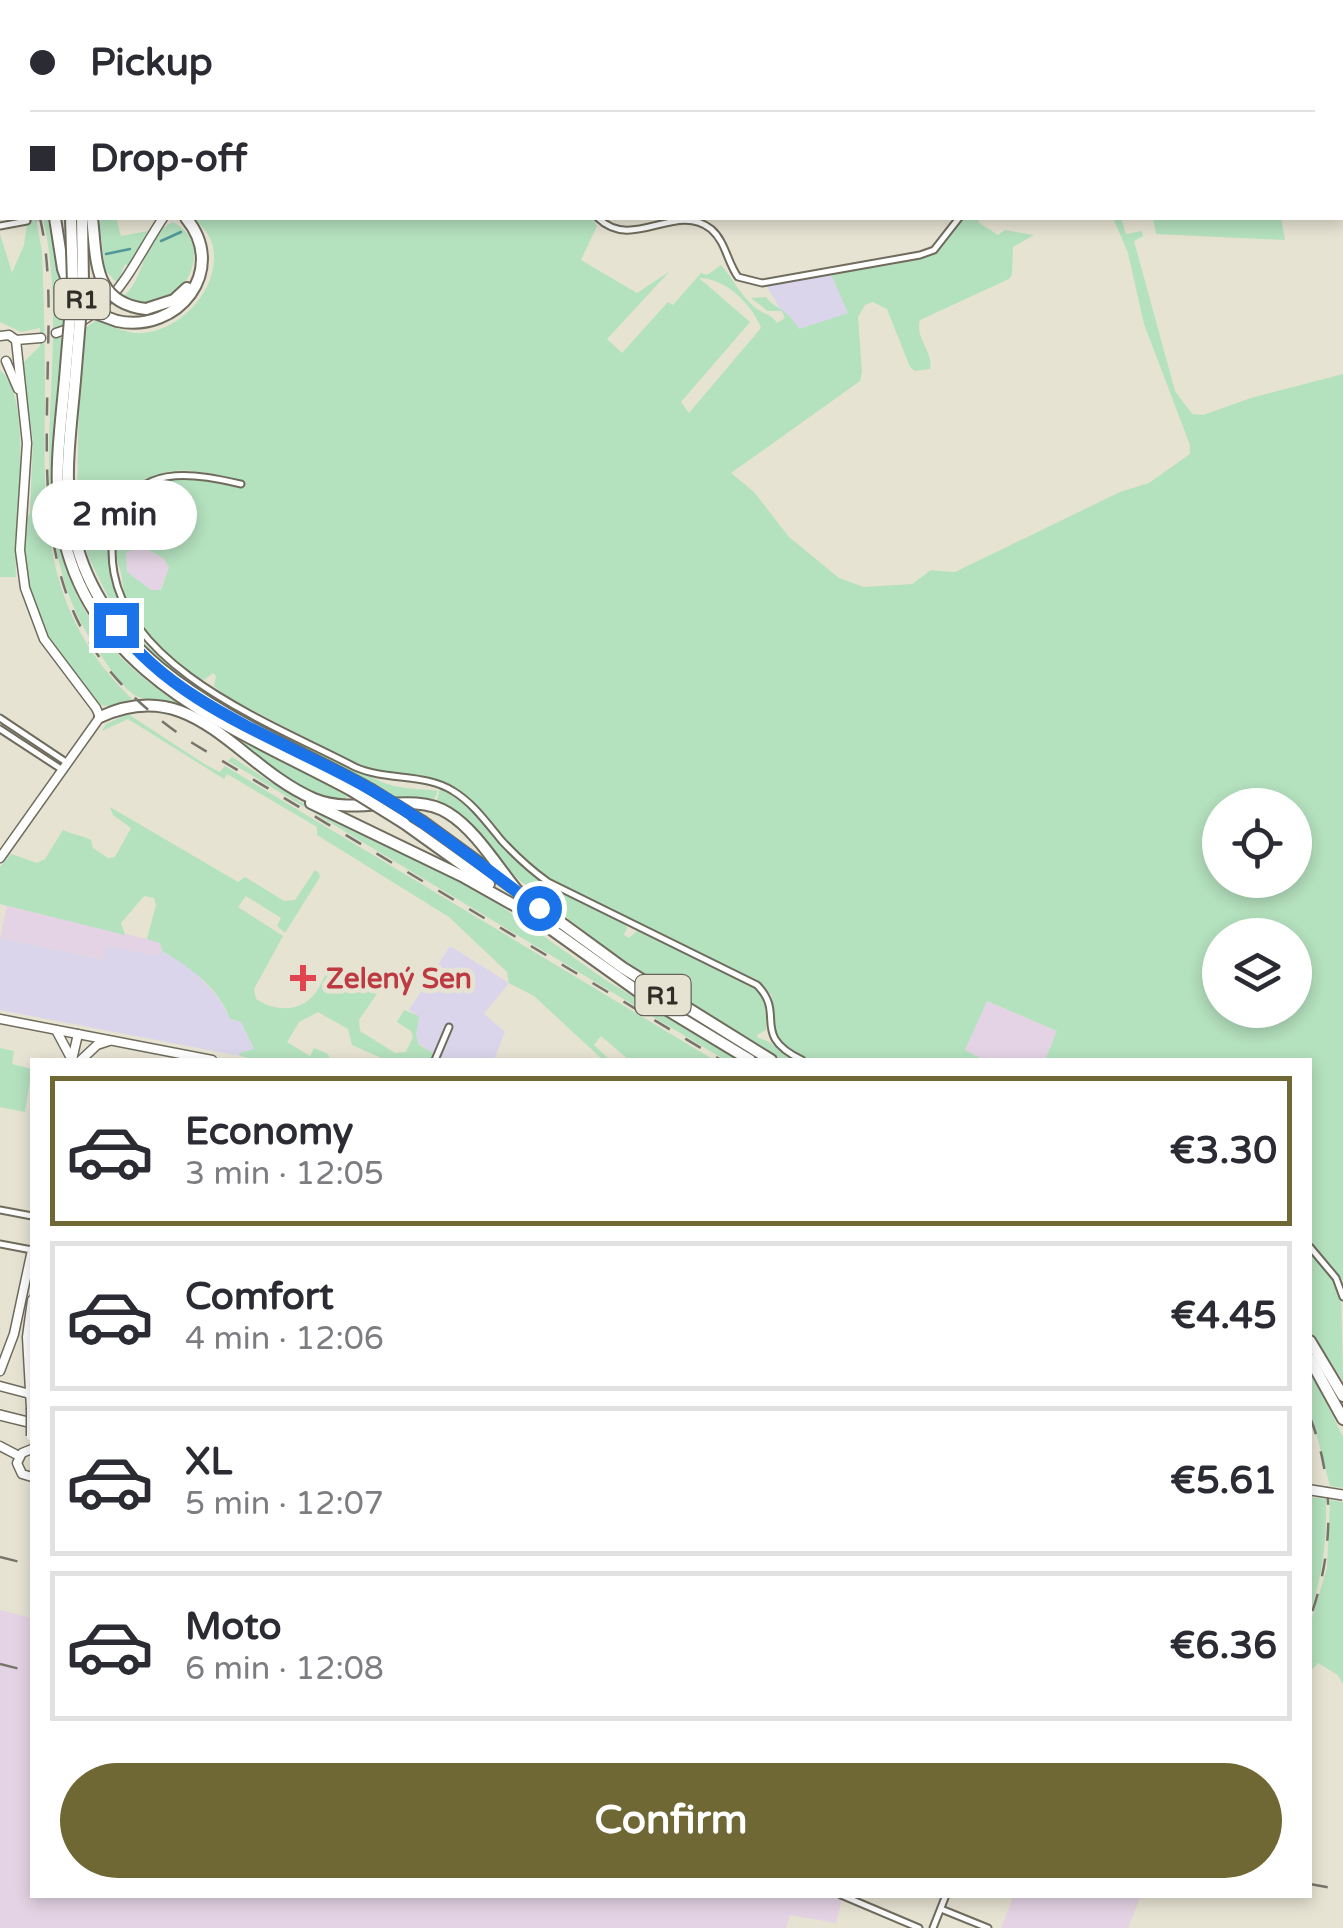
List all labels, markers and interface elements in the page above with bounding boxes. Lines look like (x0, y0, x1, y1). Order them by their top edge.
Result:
text: Pickup (90, 40, 213, 86)
text: Drop-off (90, 136, 247, 182)
road number: R1 (54, 279, 110, 319)
callout: 2 min (34, 480, 198, 550)
text: 2 min (72, 496, 157, 534)
route end (94, 603, 139, 648)
map controls (1202, 788, 1312, 1028)
button: locate (1202, 788, 1312, 898)
route start (517, 886, 562, 931)
button: layers (1202, 918, 1312, 1028)
place label: Zelený Sen (326, 962, 472, 996)
marker: Zelený Sen (290, 965, 316, 991)
road number: R1 (636, 975, 690, 1015)
icon: car (65, 1106, 155, 1196)
text: Economy (185, 1109, 353, 1155)
text: €3.30 (1170, 1128, 1277, 1174)
text: 3 min · 12:05 (185, 1155, 384, 1193)
icon: car (65, 1271, 155, 1361)
text: Comfort (185, 1274, 334, 1320)
text: €4.45 (1170, 1293, 1277, 1339)
text: 4 min · 12:06 (185, 1320, 384, 1358)
icon: car (65, 1436, 155, 1526)
text: XL (185, 1439, 232, 1485)
text: €5.61 (1170, 1458, 1277, 1504)
text: 5 min · 12:07 (185, 1485, 384, 1523)
icon: car (65, 1601, 155, 1691)
text: Moto (185, 1604, 281, 1650)
text: €6.36 (1170, 1623, 1277, 1669)
text: 6 min · 12:08 (185, 1650, 384, 1688)
button: Confirm (60, 1763, 1282, 1878)

